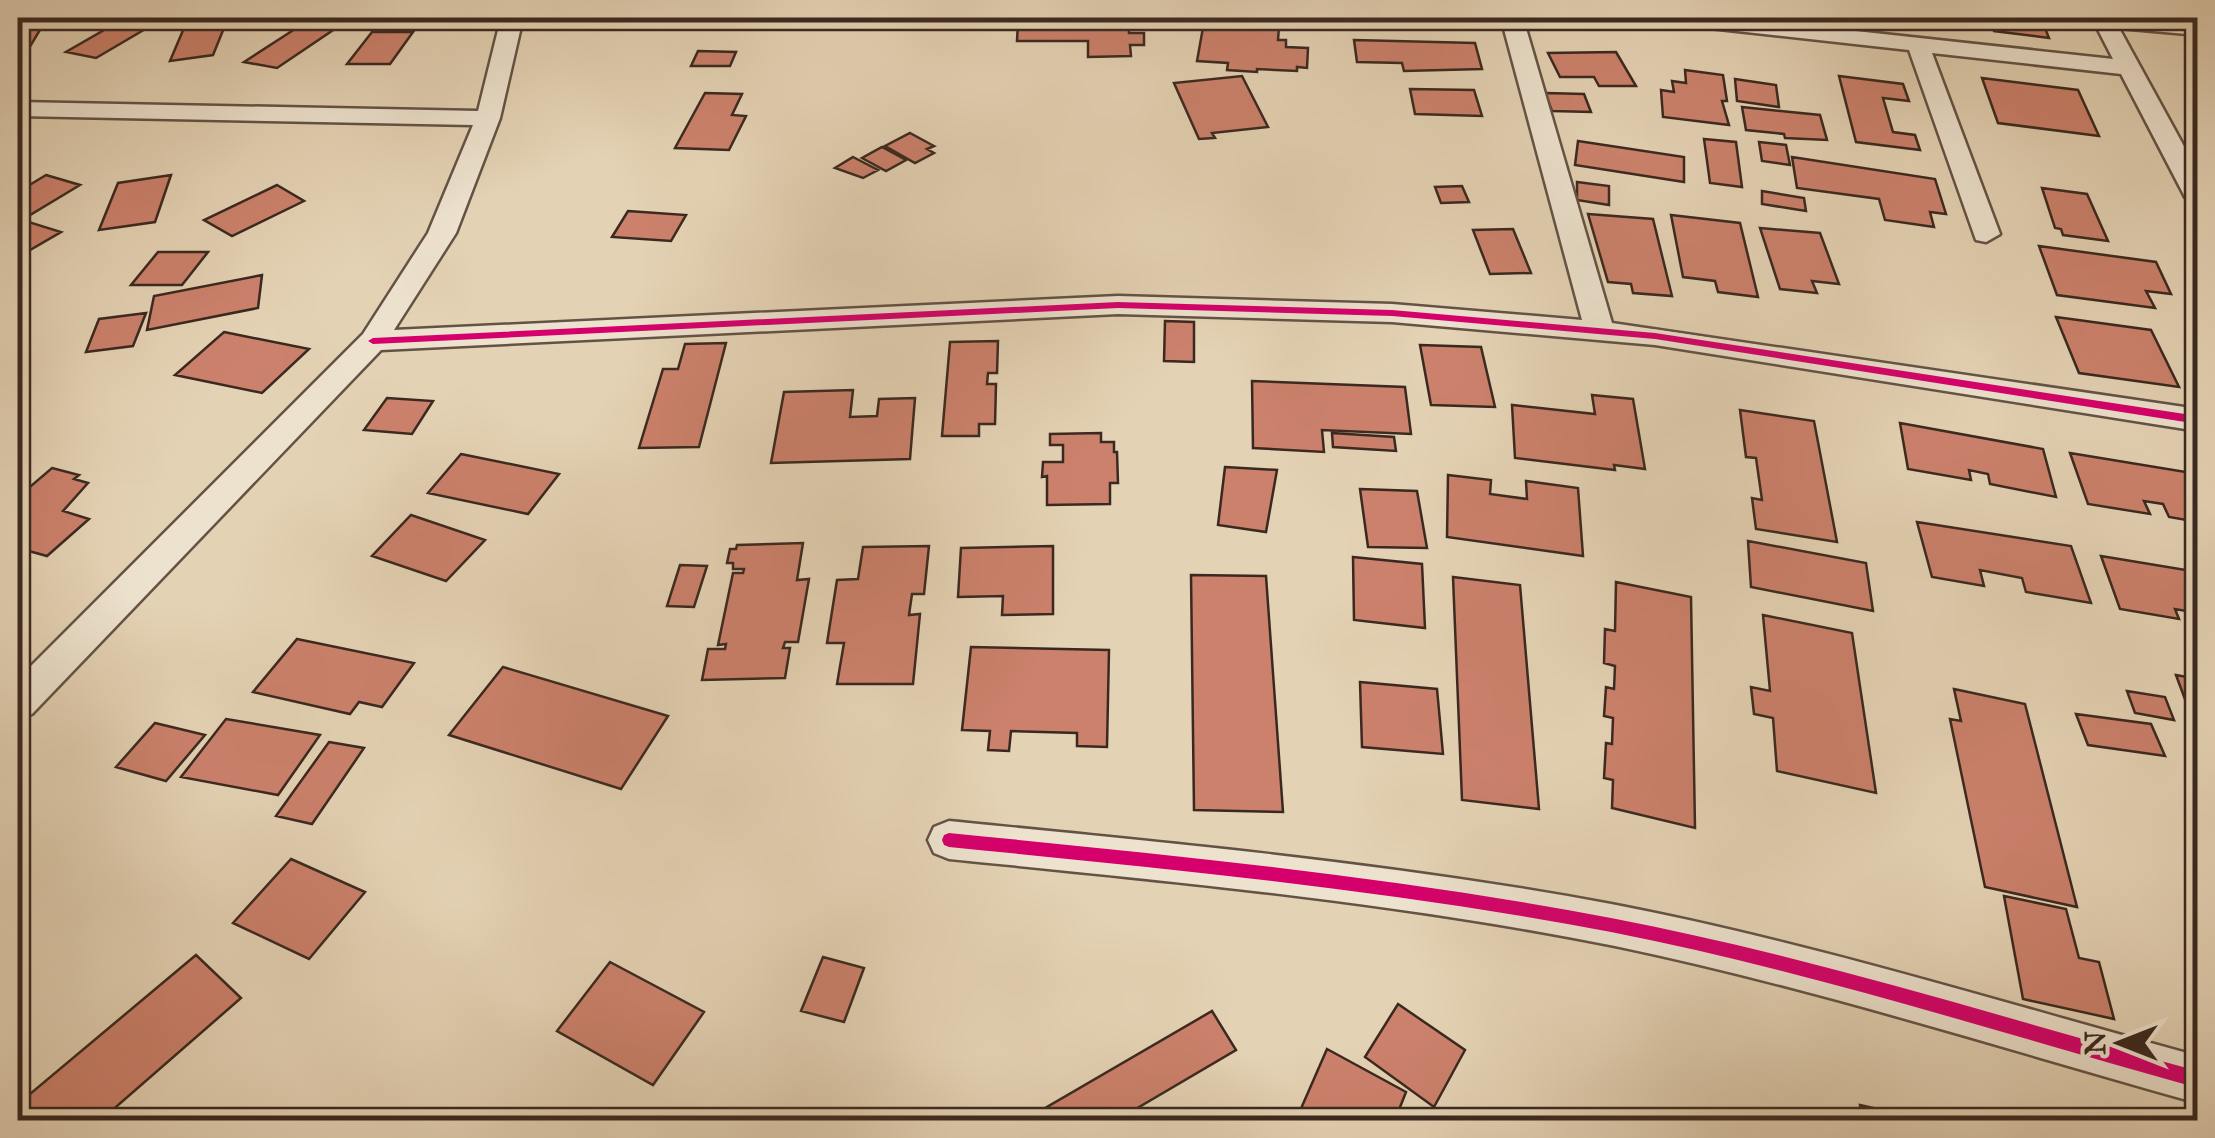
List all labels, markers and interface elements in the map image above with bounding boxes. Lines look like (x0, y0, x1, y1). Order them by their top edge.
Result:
north arrow (2070, 993, 2170, 1093)
text: N (2078, 1031, 2113, 1055)

